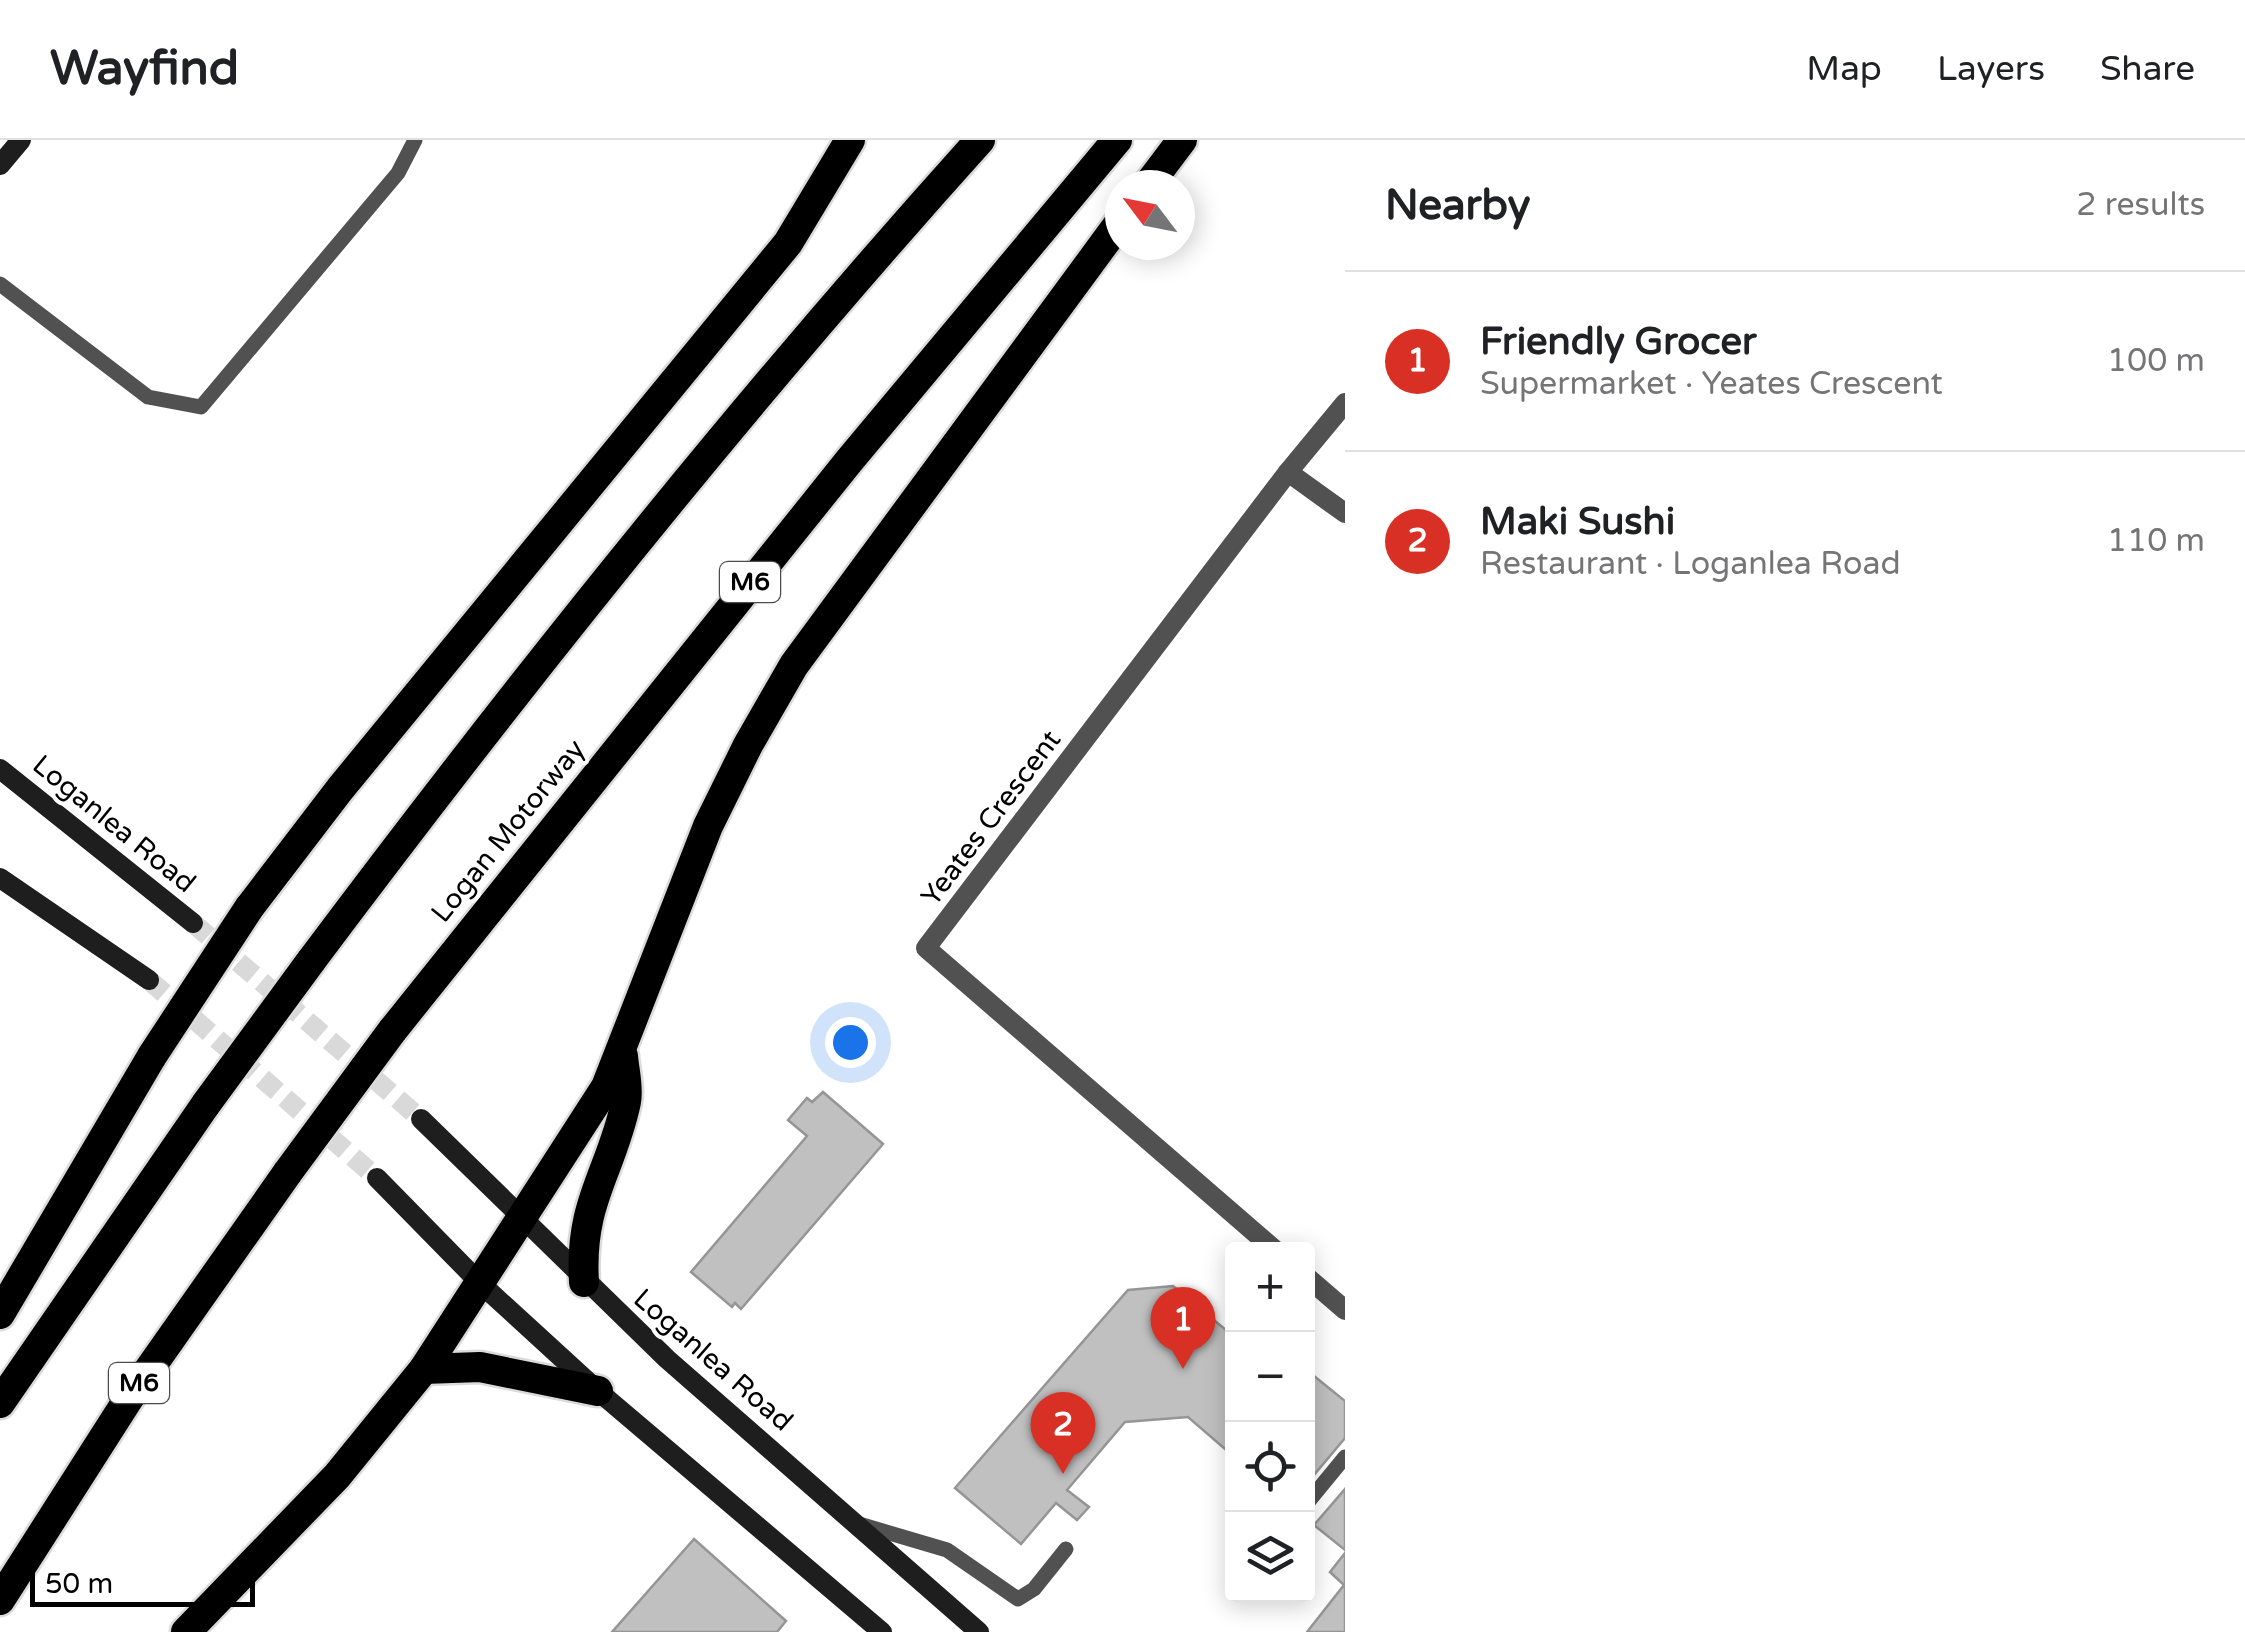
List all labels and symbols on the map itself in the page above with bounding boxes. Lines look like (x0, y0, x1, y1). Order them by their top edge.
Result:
north arrow (1105, 170, 1195, 260)
road number: M6 (720, 562, 780, 602)
street label: Yeates Crescent (914, 723, 1068, 913)
street label: Logan Motorway (424, 733, 592, 929)
street label: Loganlea Road (26, 748, 202, 900)
your location (825, 1017, 876, 1068)
street label: Loganlea Road (626, 1282, 800, 1438)
pin: 1 (1150, 1286, 1216, 1369)
road number: M6 (109, 1363, 169, 1403)
pin: 2 (1030, 1392, 1096, 1474)
scale bar (30, 1562, 255, 1606)

